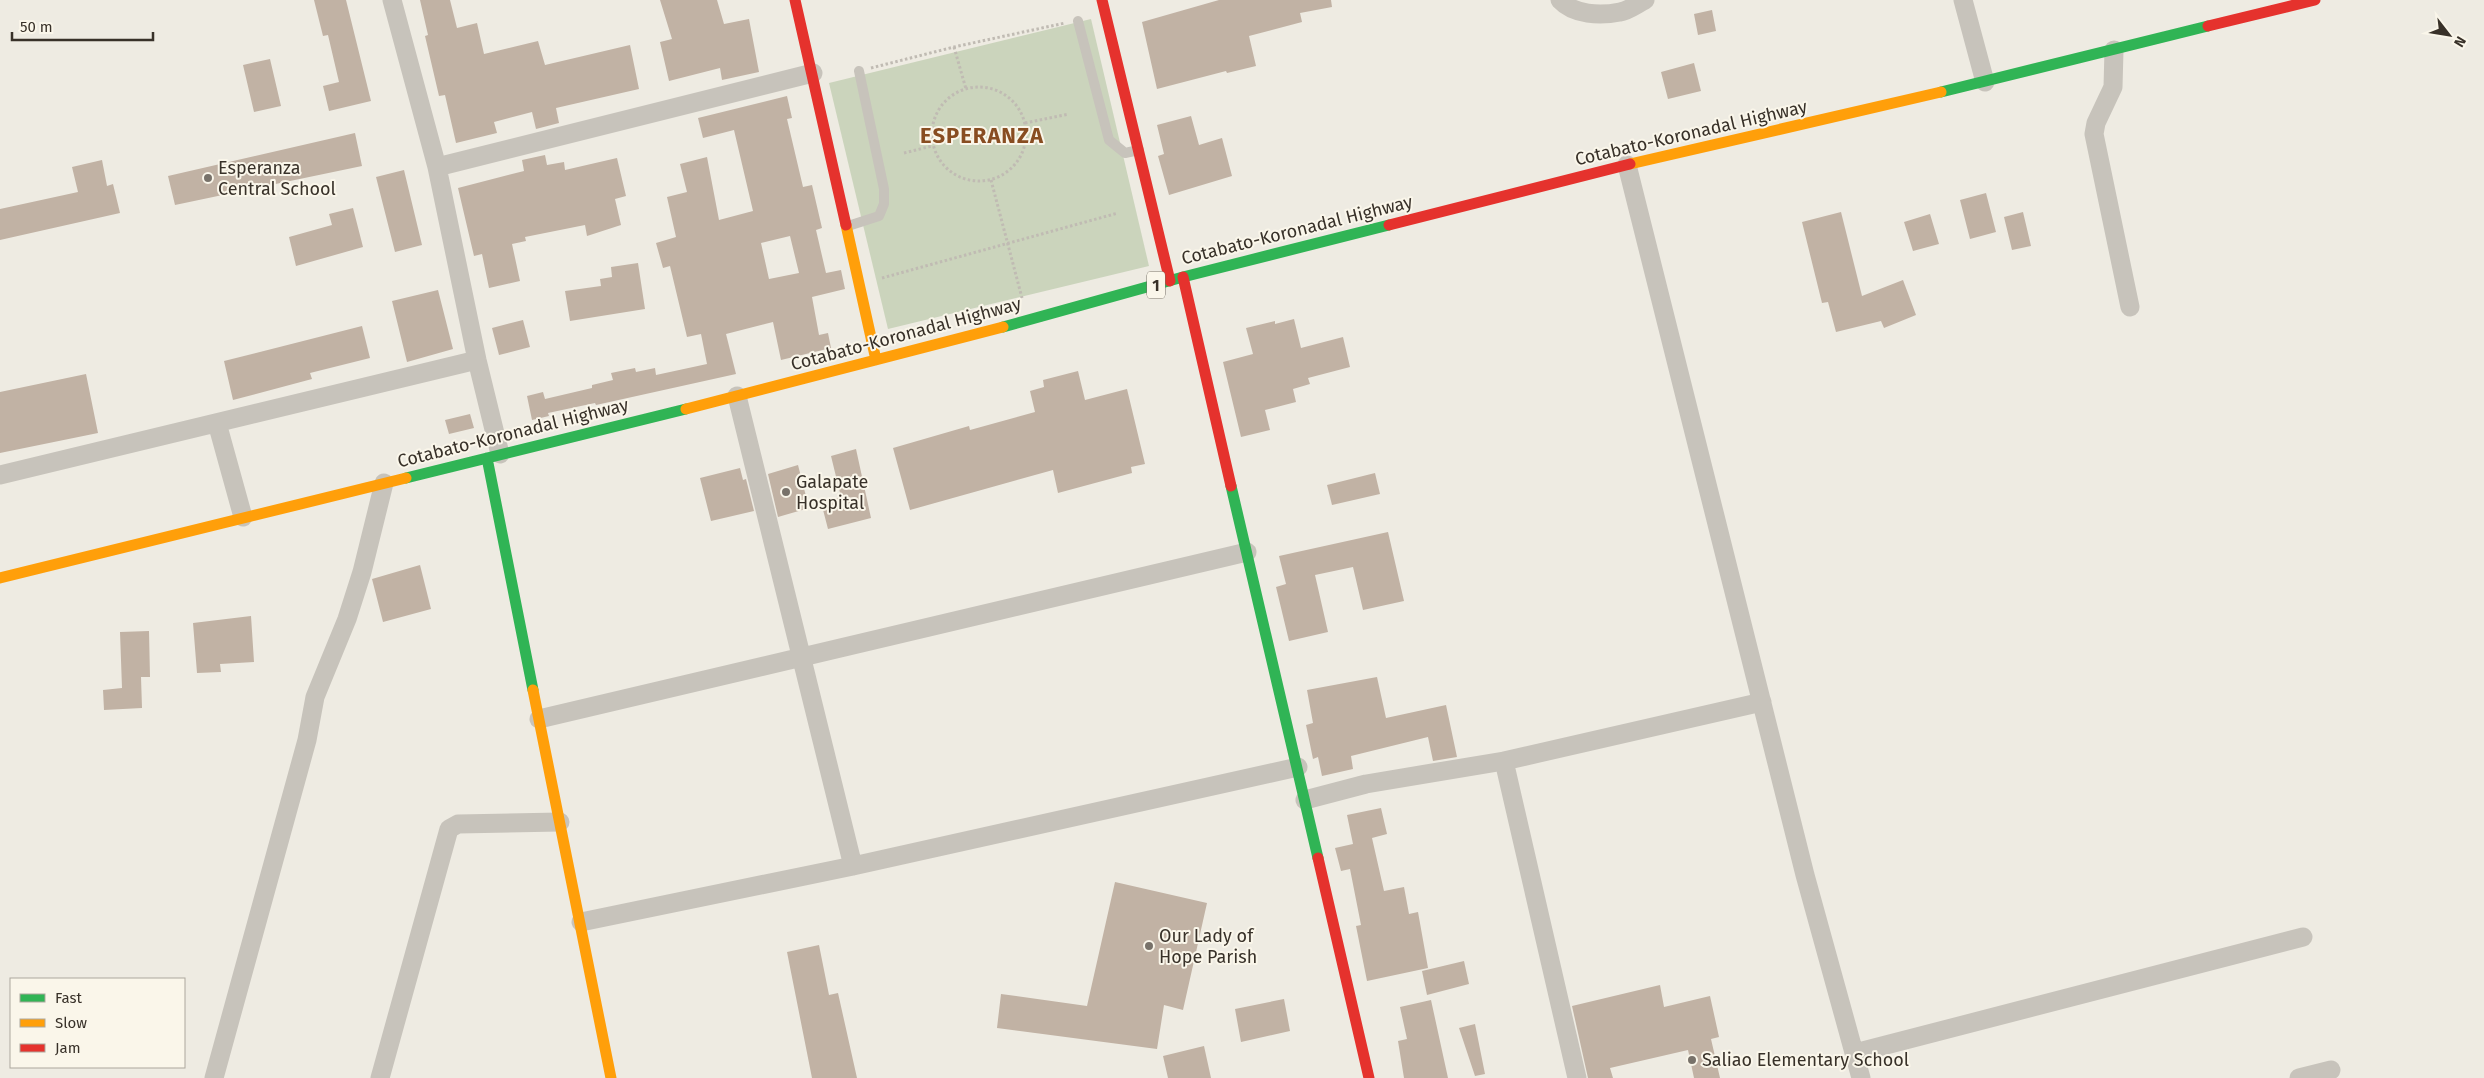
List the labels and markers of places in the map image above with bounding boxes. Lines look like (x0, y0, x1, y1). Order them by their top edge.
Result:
place label: Esperanza Central School (218, 157, 336, 200)
marker: Esperanza Central School (202, 172, 214, 184)
place label: Galapate Hospital (796, 471, 868, 514)
marker: Galapate Hospital (780, 486, 792, 498)
place label: Our Lady of Hope Parish (1159, 925, 1257, 968)
marker: Our Lady of Hope Parish (1143, 940, 1155, 952)
place label: Saliao Elementary School (1702, 1049, 1909, 1071)
marker: Saliao Elementary School (1686, 1054, 1698, 1066)

